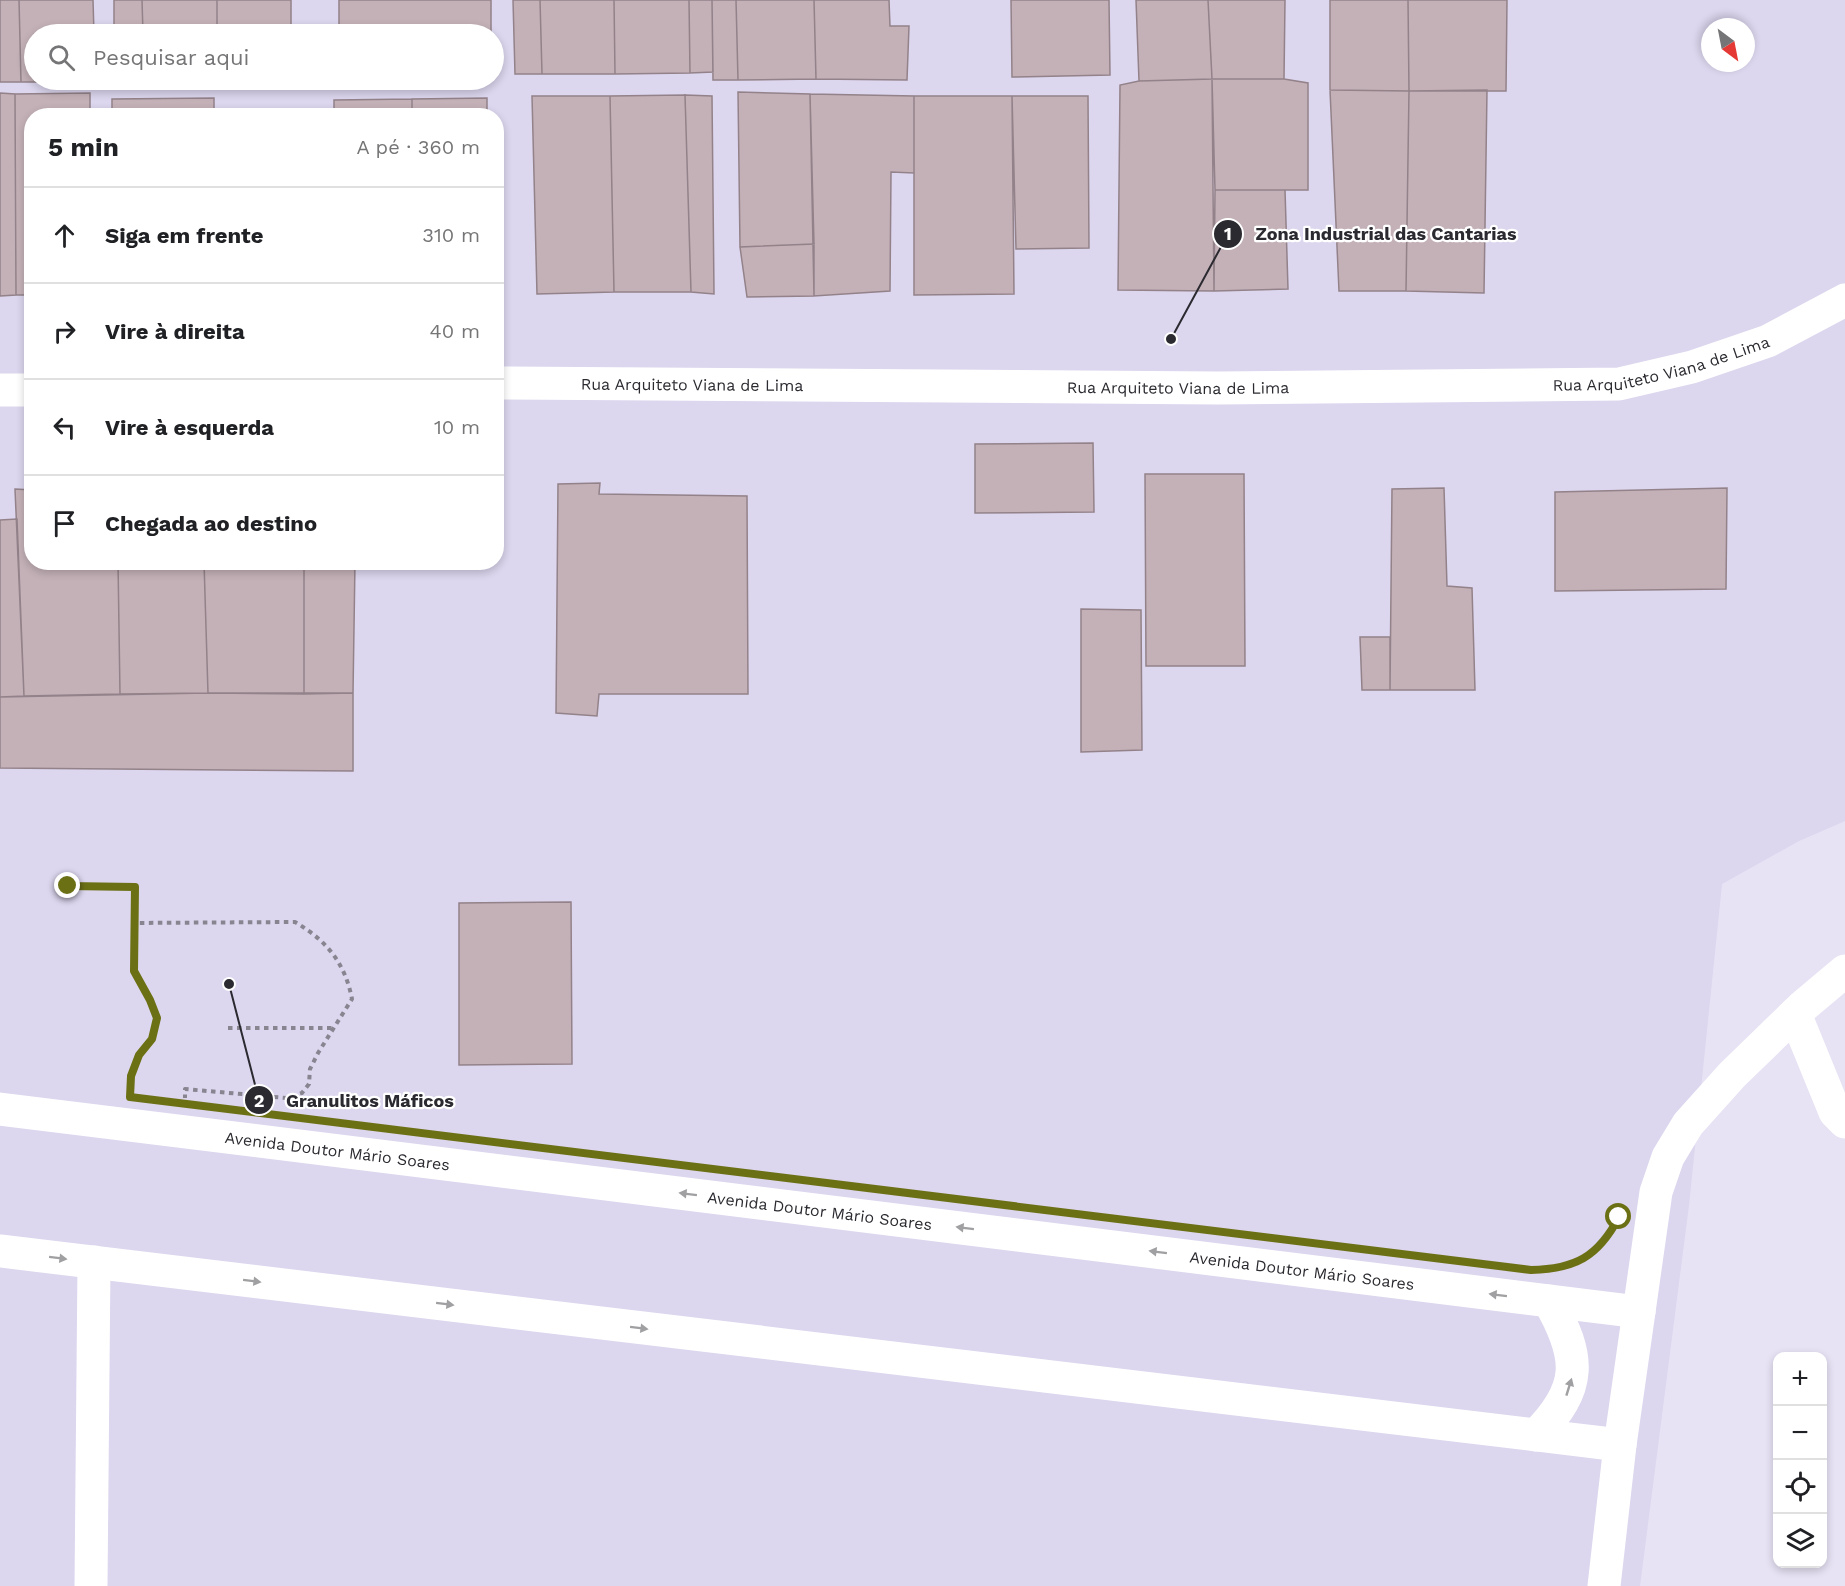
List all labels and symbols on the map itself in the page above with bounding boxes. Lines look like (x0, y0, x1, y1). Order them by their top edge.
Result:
north arrow (1701, 18, 1755, 72)
callout: Zona Industrial das Cantarias (1213, 216, 1528, 252)
text: 1 (1224, 223, 1232, 244)
text: Zona Industrial das Cantarias (1255, 223, 1517, 244)
street label: Rua Arquiteto Viana de Lima (1553, 332, 1772, 394)
street label: Rua Arquiteto Viana de Lima (581, 374, 803, 395)
street label: Rua Arquiteto Viana de Lima (1067, 377, 1289, 398)
route end (54, 872, 80, 898)
callout: Granulitos Máficos (244, 1082, 466, 1118)
text: 2 (254, 1090, 264, 1111)
text: Granulitos Máficos (286, 1090, 454, 1111)
street label: Avenida Doutor Mário Soares (224, 1127, 451, 1174)
street label: Avenida Doutor Mário Soares (706, 1187, 933, 1234)
one-way arrow (679, 1189, 698, 1199)
route start (1605, 1203, 1631, 1229)
one-way arrow (955, 1224, 974, 1233)
street label: Avenida Doutor Mário Soares (1189, 1247, 1416, 1294)
one-way arrow (1149, 1248, 1168, 1257)
one-way arrow (49, 1253, 68, 1262)
one-way arrow (242, 1276, 261, 1286)
one-way arrow (1488, 1290, 1507, 1299)
one-way arrow (436, 1299, 455, 1309)
one-way arrow (629, 1323, 648, 1332)
one-way arrow (1564, 1378, 1574, 1396)

